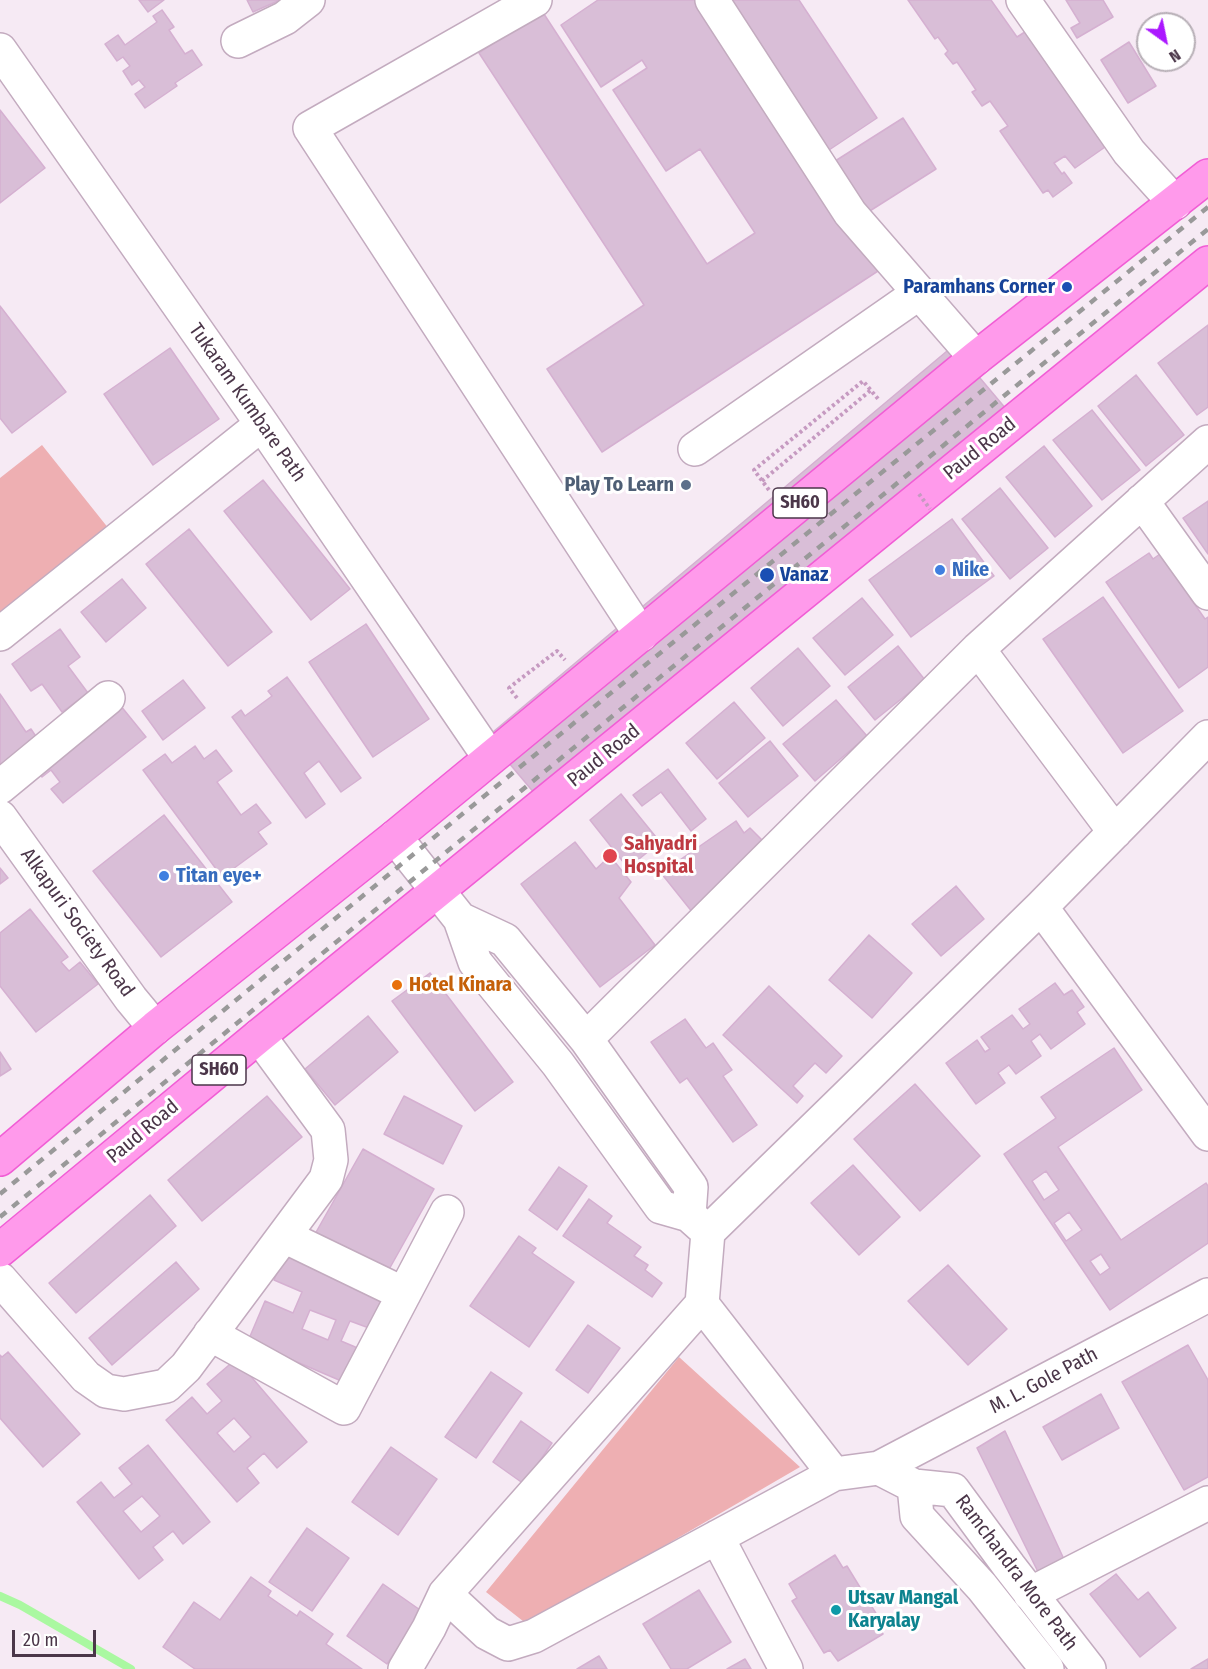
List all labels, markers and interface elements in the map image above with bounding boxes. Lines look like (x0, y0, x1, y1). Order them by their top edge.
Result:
north arrow (1136, 12, 1196, 72)
text: N (1166, 45, 1184, 66)
place label: Paramhans Corner (903, 275, 1055, 299)
marker: Paramhans Corner (1060, 280, 1074, 294)
street label: Tukaram Kumbare Path (183, 319, 311, 487)
street label: Paud Road (939, 412, 1021, 486)
place label: Play To Learn (564, 473, 674, 497)
marker: Play To Learn (679, 478, 693, 492)
road number: SH60 (773, 488, 827, 518)
place label: Nike (952, 558, 989, 582)
place label: Vanaz (780, 563, 828, 587)
marker: Nike (933, 563, 947, 577)
marker: Vanaz (758, 566, 776, 584)
street label: Paud Road (563, 719, 645, 793)
place label: Sahyadri Hospital (624, 832, 697, 879)
street label: Alkapuri Society Road (15, 844, 139, 1002)
marker: Sahyadri Hospital (601, 847, 619, 865)
place label: Titan eye+ (176, 864, 262, 888)
marker: Titan eye+ (157, 869, 171, 883)
place label: Hotel Kinara (409, 973, 512, 997)
marker: Hotel Kinara (390, 978, 404, 992)
road number: SH60 (192, 1055, 246, 1085)
street label: Paud Road (102, 1095, 184, 1169)
street label: M. L. Gole Path (986, 1342, 1102, 1420)
street label: Ramchandra More Path (950, 1490, 1082, 1656)
place label: Utsav Mangal Karyalay (848, 1586, 958, 1633)
marker: Utsav Mangal Karyalay (829, 1603, 843, 1617)
scale bar (15, 1618, 99, 1656)
text: 20 m (23, 1629, 58, 1651)

